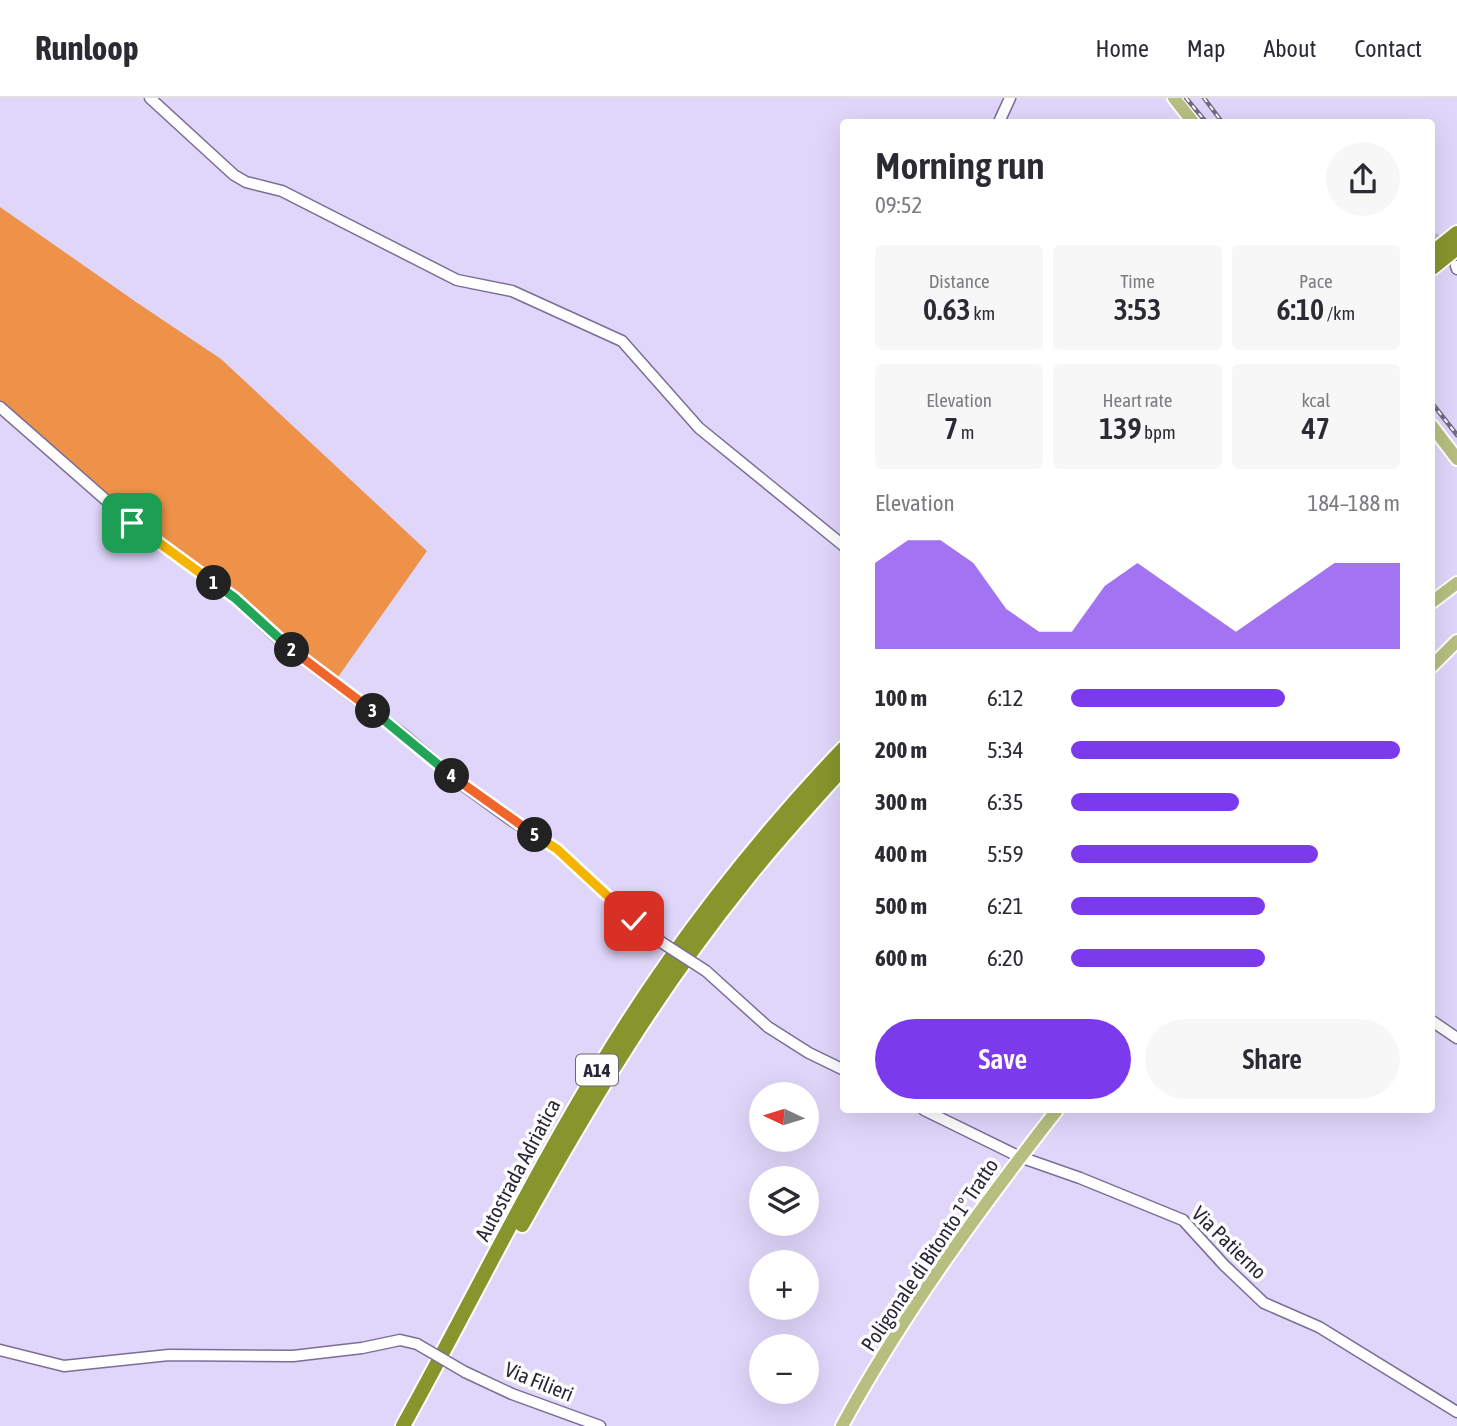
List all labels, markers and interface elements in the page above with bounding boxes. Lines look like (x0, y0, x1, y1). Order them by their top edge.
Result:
text: Runloop (35, 29, 139, 67)
text: Home (1095, 35, 1149, 62)
text: Map (1187, 35, 1225, 62)
text: About (1263, 35, 1316, 62)
text: Contact (1354, 35, 1422, 62)
button: share (1326, 142, 1400, 216)
text: Morning run (875, 144, 1045, 187)
text: 09:52 (875, 192, 922, 218)
text: Distance (929, 270, 990, 292)
text: Time (1120, 270, 1155, 292)
text: Pace (1299, 270, 1333, 292)
text: 0.63 (923, 292, 971, 326)
text: 3:53 (1114, 292, 1161, 326)
text: 6:10 (1276, 292, 1324, 326)
text: km (971, 302, 995, 324)
text: /km (1324, 302, 1355, 324)
text: Elevation (926, 389, 992, 411)
text: Heart rate (1103, 389, 1172, 411)
text: kcal (1301, 389, 1330, 411)
text: 7 (944, 411, 958, 445)
text: 139 (1099, 411, 1142, 445)
text: 47 (1302, 411, 1330, 445)
text: m (958, 421, 974, 443)
text: bpm (1142, 421, 1176, 443)
text: Elevation (875, 490, 955, 516)
text: 184–188 m (1307, 490, 1400, 516)
pin (102, 493, 162, 553)
icon: arrive (113, 504, 151, 542)
pin: 1 (196, 566, 232, 601)
text: 1 (209, 571, 218, 593)
pin: 2 (274, 632, 310, 668)
text: 2 (287, 638, 296, 660)
text: 100 m (875, 685, 927, 711)
text: 6:12 (987, 685, 1024, 711)
pin: 3 (356, 694, 390, 728)
text: 3 (368, 699, 377, 721)
text: 200 m (875, 737, 927, 763)
text: 5:34 (987, 737, 1024, 763)
pin: 4 (434, 758, 470, 794)
text: 4 (447, 764, 456, 786)
text: 300 m (875, 789, 927, 815)
text: 6:35 (987, 789, 1024, 815)
pin: 5 (518, 818, 552, 852)
text: 5 (530, 823, 539, 845)
text: 400 m (875, 841, 927, 867)
text: 5:59 (987, 841, 1024, 867)
pin (604, 891, 664, 951)
text: 500 m (875, 893, 927, 919)
text: 6:21 (987, 893, 1024, 919)
icon: check (615, 902, 653, 940)
text: 600 m (875, 945, 927, 971)
text: 6:20 (987, 945, 1024, 971)
button: Save (875, 1019, 1131, 1099)
button: Share (1145, 1019, 1400, 1099)
road number: A14 (576, 1054, 618, 1086)
north arrow (749, 1082, 819, 1152)
map controls (749, 1082, 819, 1404)
street label: Autostrada Adriatica (470, 1095, 565, 1245)
street label: Poligonale di Bitonto 1° Tratto (856, 1154, 1003, 1355)
button: layers (749, 1166, 819, 1236)
street label: Via Patierno (1188, 1201, 1272, 1284)
button: + (749, 1250, 819, 1320)
button: − (749, 1334, 819, 1404)
street label: Via Filieri (501, 1356, 577, 1406)

